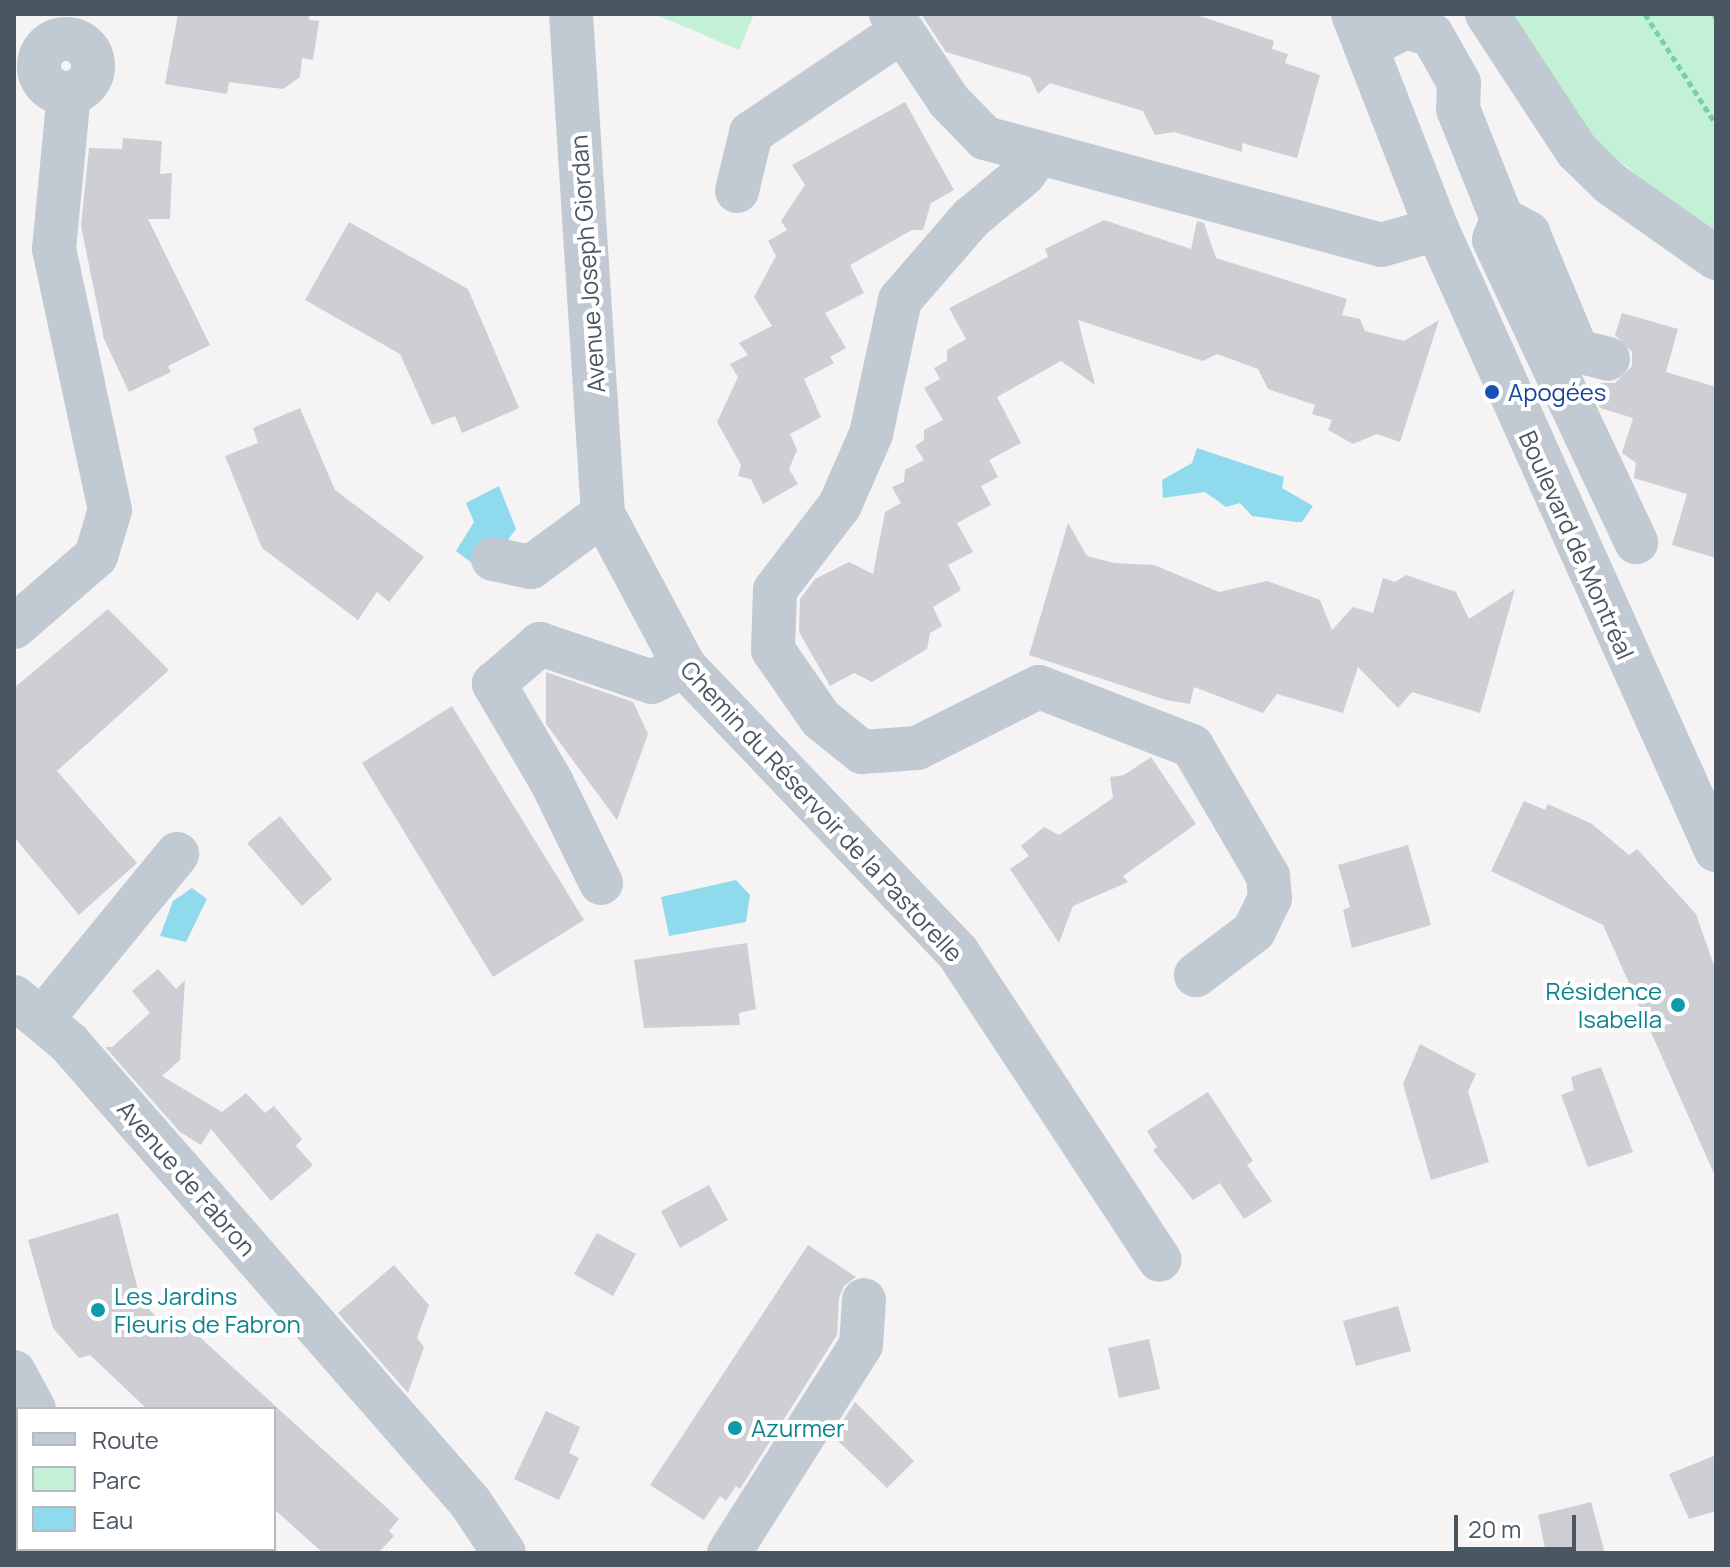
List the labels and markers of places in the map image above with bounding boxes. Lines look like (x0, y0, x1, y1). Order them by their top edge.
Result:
place label: Apogées (1508, 378, 1606, 406)
marker: Apogées (1483, 383, 1501, 401)
place label: Résidence Isabella (1546, 977, 1662, 1033)
marker: Résidence Isabella (1669, 996, 1687, 1014)
place label: Les Jardins Fleuris de Fabron (114, 1282, 301, 1338)
marker: Les Jardins Fleuris de Fabron (89, 1301, 107, 1319)
place label: Azurmer (751, 1414, 845, 1442)
marker: Azurmer (726, 1419, 744, 1437)

